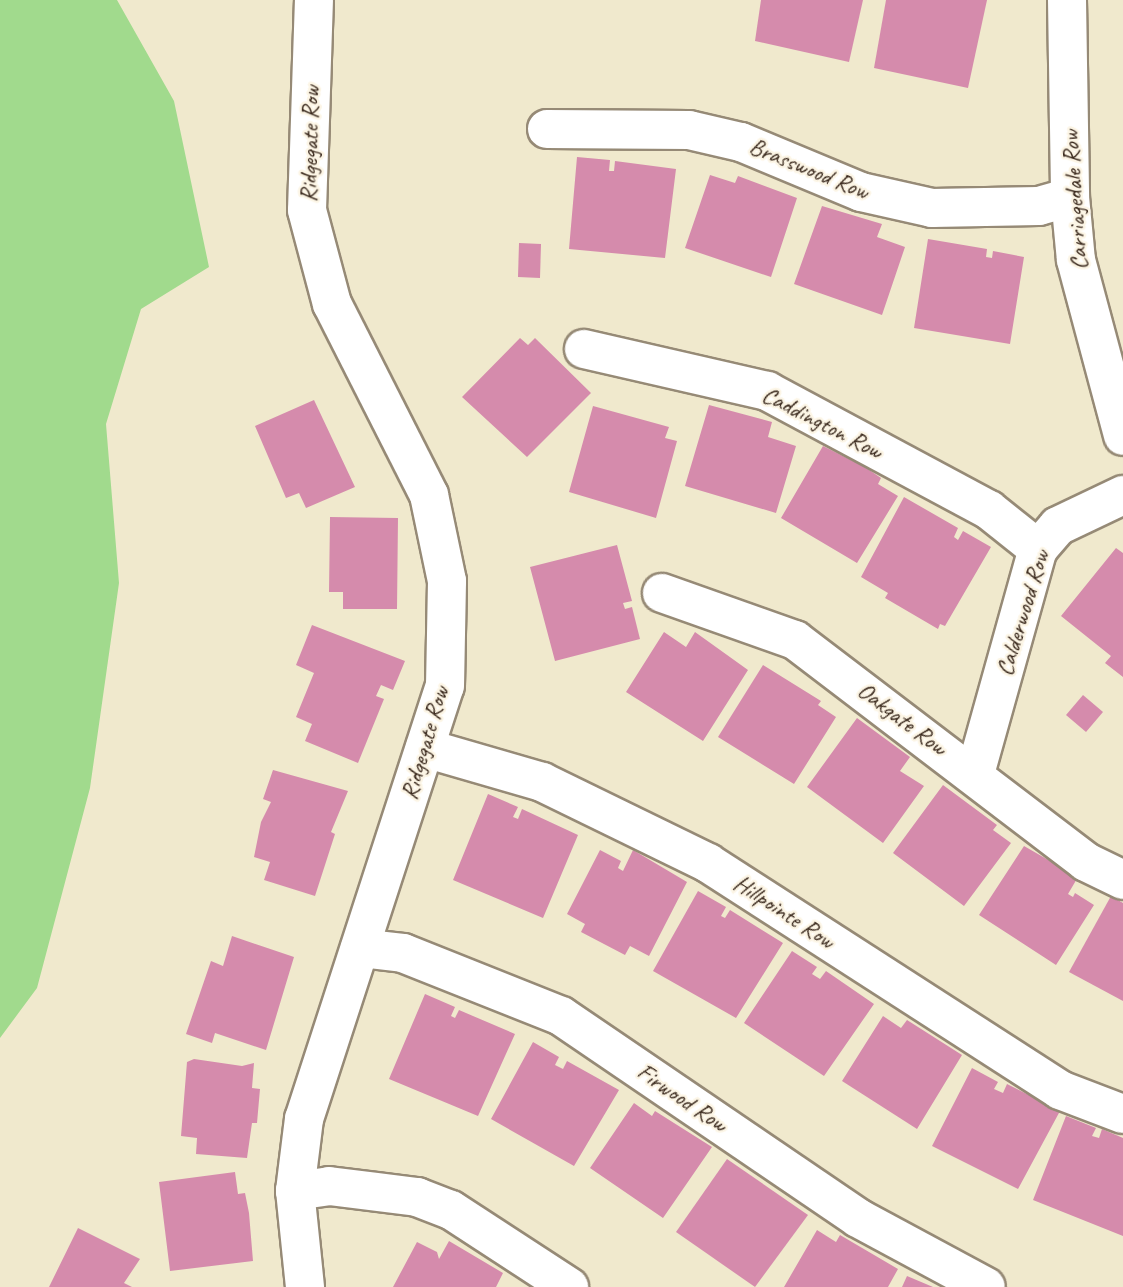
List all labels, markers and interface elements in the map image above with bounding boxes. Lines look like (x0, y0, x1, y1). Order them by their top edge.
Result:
street label: Ridgegate Row (295, 86, 325, 202)
street label: Carriagedale Row (1056, 129, 1094, 271)
street label: Brasswood Row (745, 132, 873, 206)
street label: Caddington Row (757, 380, 887, 466)
street label: Calderwood Row (990, 547, 1056, 679)
street label: Oakgate Row (852, 676, 952, 762)
street label: Ridgegate Row (395, 683, 455, 803)
street label: Hillpointe Row (728, 869, 840, 955)
street label: Firwood Row (632, 1058, 732, 1138)

